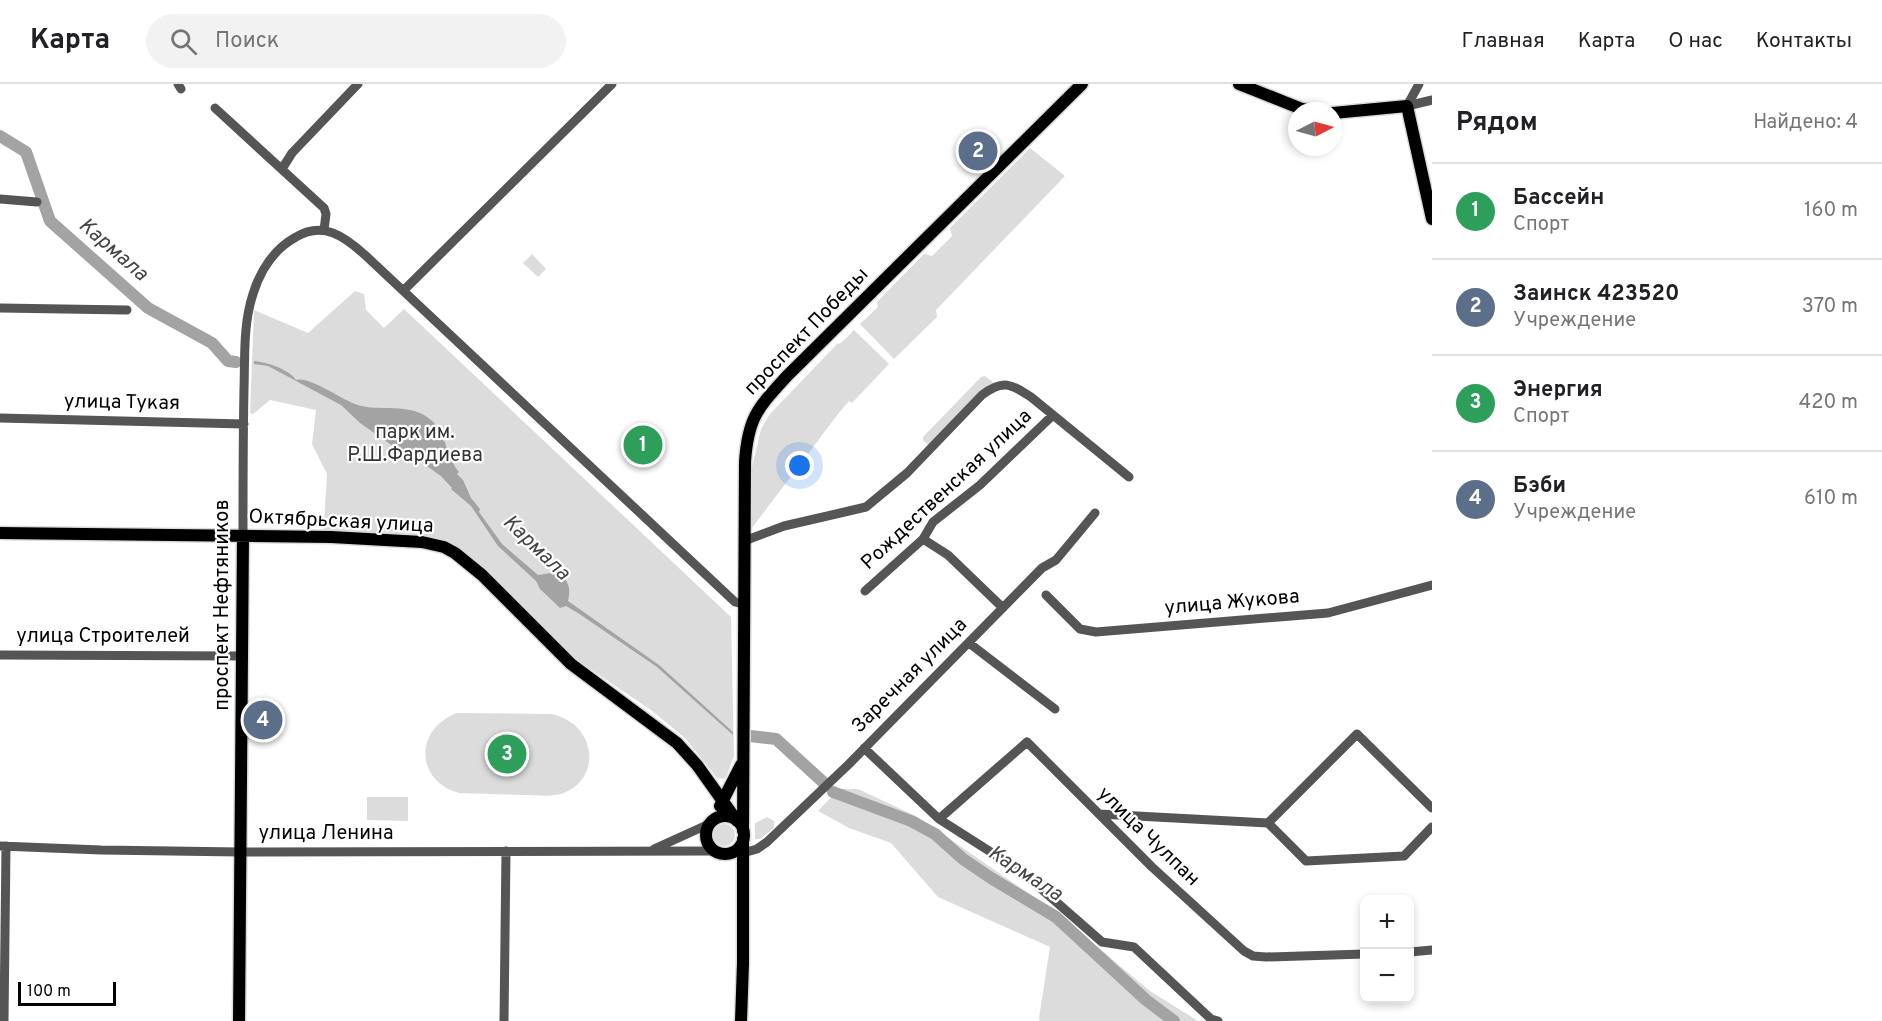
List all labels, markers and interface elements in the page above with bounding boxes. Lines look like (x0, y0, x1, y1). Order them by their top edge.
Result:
search box (146, 14, 566, 68)
text: Карта (30, 23, 110, 59)
icon: search (167, 25, 200, 58)
text: Поиск (215, 28, 279, 55)
text: Главная (1461, 28, 1545, 55)
text: Карта (1578, 28, 1635, 55)
text: О нас (1668, 28, 1723, 55)
text: Контакты (1756, 28, 1852, 55)
north arrow (1288, 102, 1342, 156)
text: Рядом (1456, 107, 1538, 140)
text: Найдено: 4 (1753, 110, 1858, 136)
pin: 2 (958, 128, 998, 174)
text: Бассейн (1513, 185, 1604, 212)
text: 1 (1472, 198, 1480, 224)
text: 160 m (1804, 198, 1858, 224)
water label: Кармала (73, 212, 154, 288)
text: Спорт (1513, 212, 1569, 238)
street label: проспект Победы (739, 262, 875, 402)
text: Заинск 423520 (1513, 281, 1679, 308)
text: 2 (1469, 294, 1482, 320)
text: 370 m (1802, 294, 1858, 320)
text: Учреждение (1513, 308, 1636, 334)
text: Энергия (1513, 377, 1603, 404)
street label: улица Тукая (64, 389, 180, 417)
text: 3 (1470, 390, 1482, 416)
text: 420 m (1799, 390, 1858, 416)
street label: Рождественская улица (856, 404, 1038, 576)
text: Спорт (1513, 404, 1569, 430)
park label: парк им. Р.Ш.Фардиева (347, 420, 483, 469)
pin: 1 (624, 422, 662, 468)
your location (785, 451, 814, 480)
text: Бэби (1513, 473, 1566, 500)
text: 4 (1469, 486, 1482, 512)
text: 610 m (1804, 486, 1858, 512)
street label: проспект Нефтяников (210, 499, 236, 711)
text: Учреждение (1513, 500, 1636, 526)
street label: Октябрьская улица (248, 504, 434, 540)
water label: Кармала (497, 509, 576, 587)
street label: улица Жукова (1163, 584, 1301, 622)
street label: Заречная улица (847, 613, 973, 739)
street label: улица Строителей (16, 624, 190, 650)
pin: 4 (244, 698, 282, 742)
pin: 3 (488, 732, 526, 776)
street label: улица Чулпан (1091, 782, 1205, 892)
street label: улица Ленина (259, 821, 393, 847)
water label: Кармала (983, 840, 1068, 908)
map controls (1360, 895, 1414, 1003)
button: + (1360, 895, 1414, 949)
button: − (1360, 949, 1414, 1003)
scale bar (18, 979, 116, 1006)
text: 100 m (27, 982, 71, 1002)

